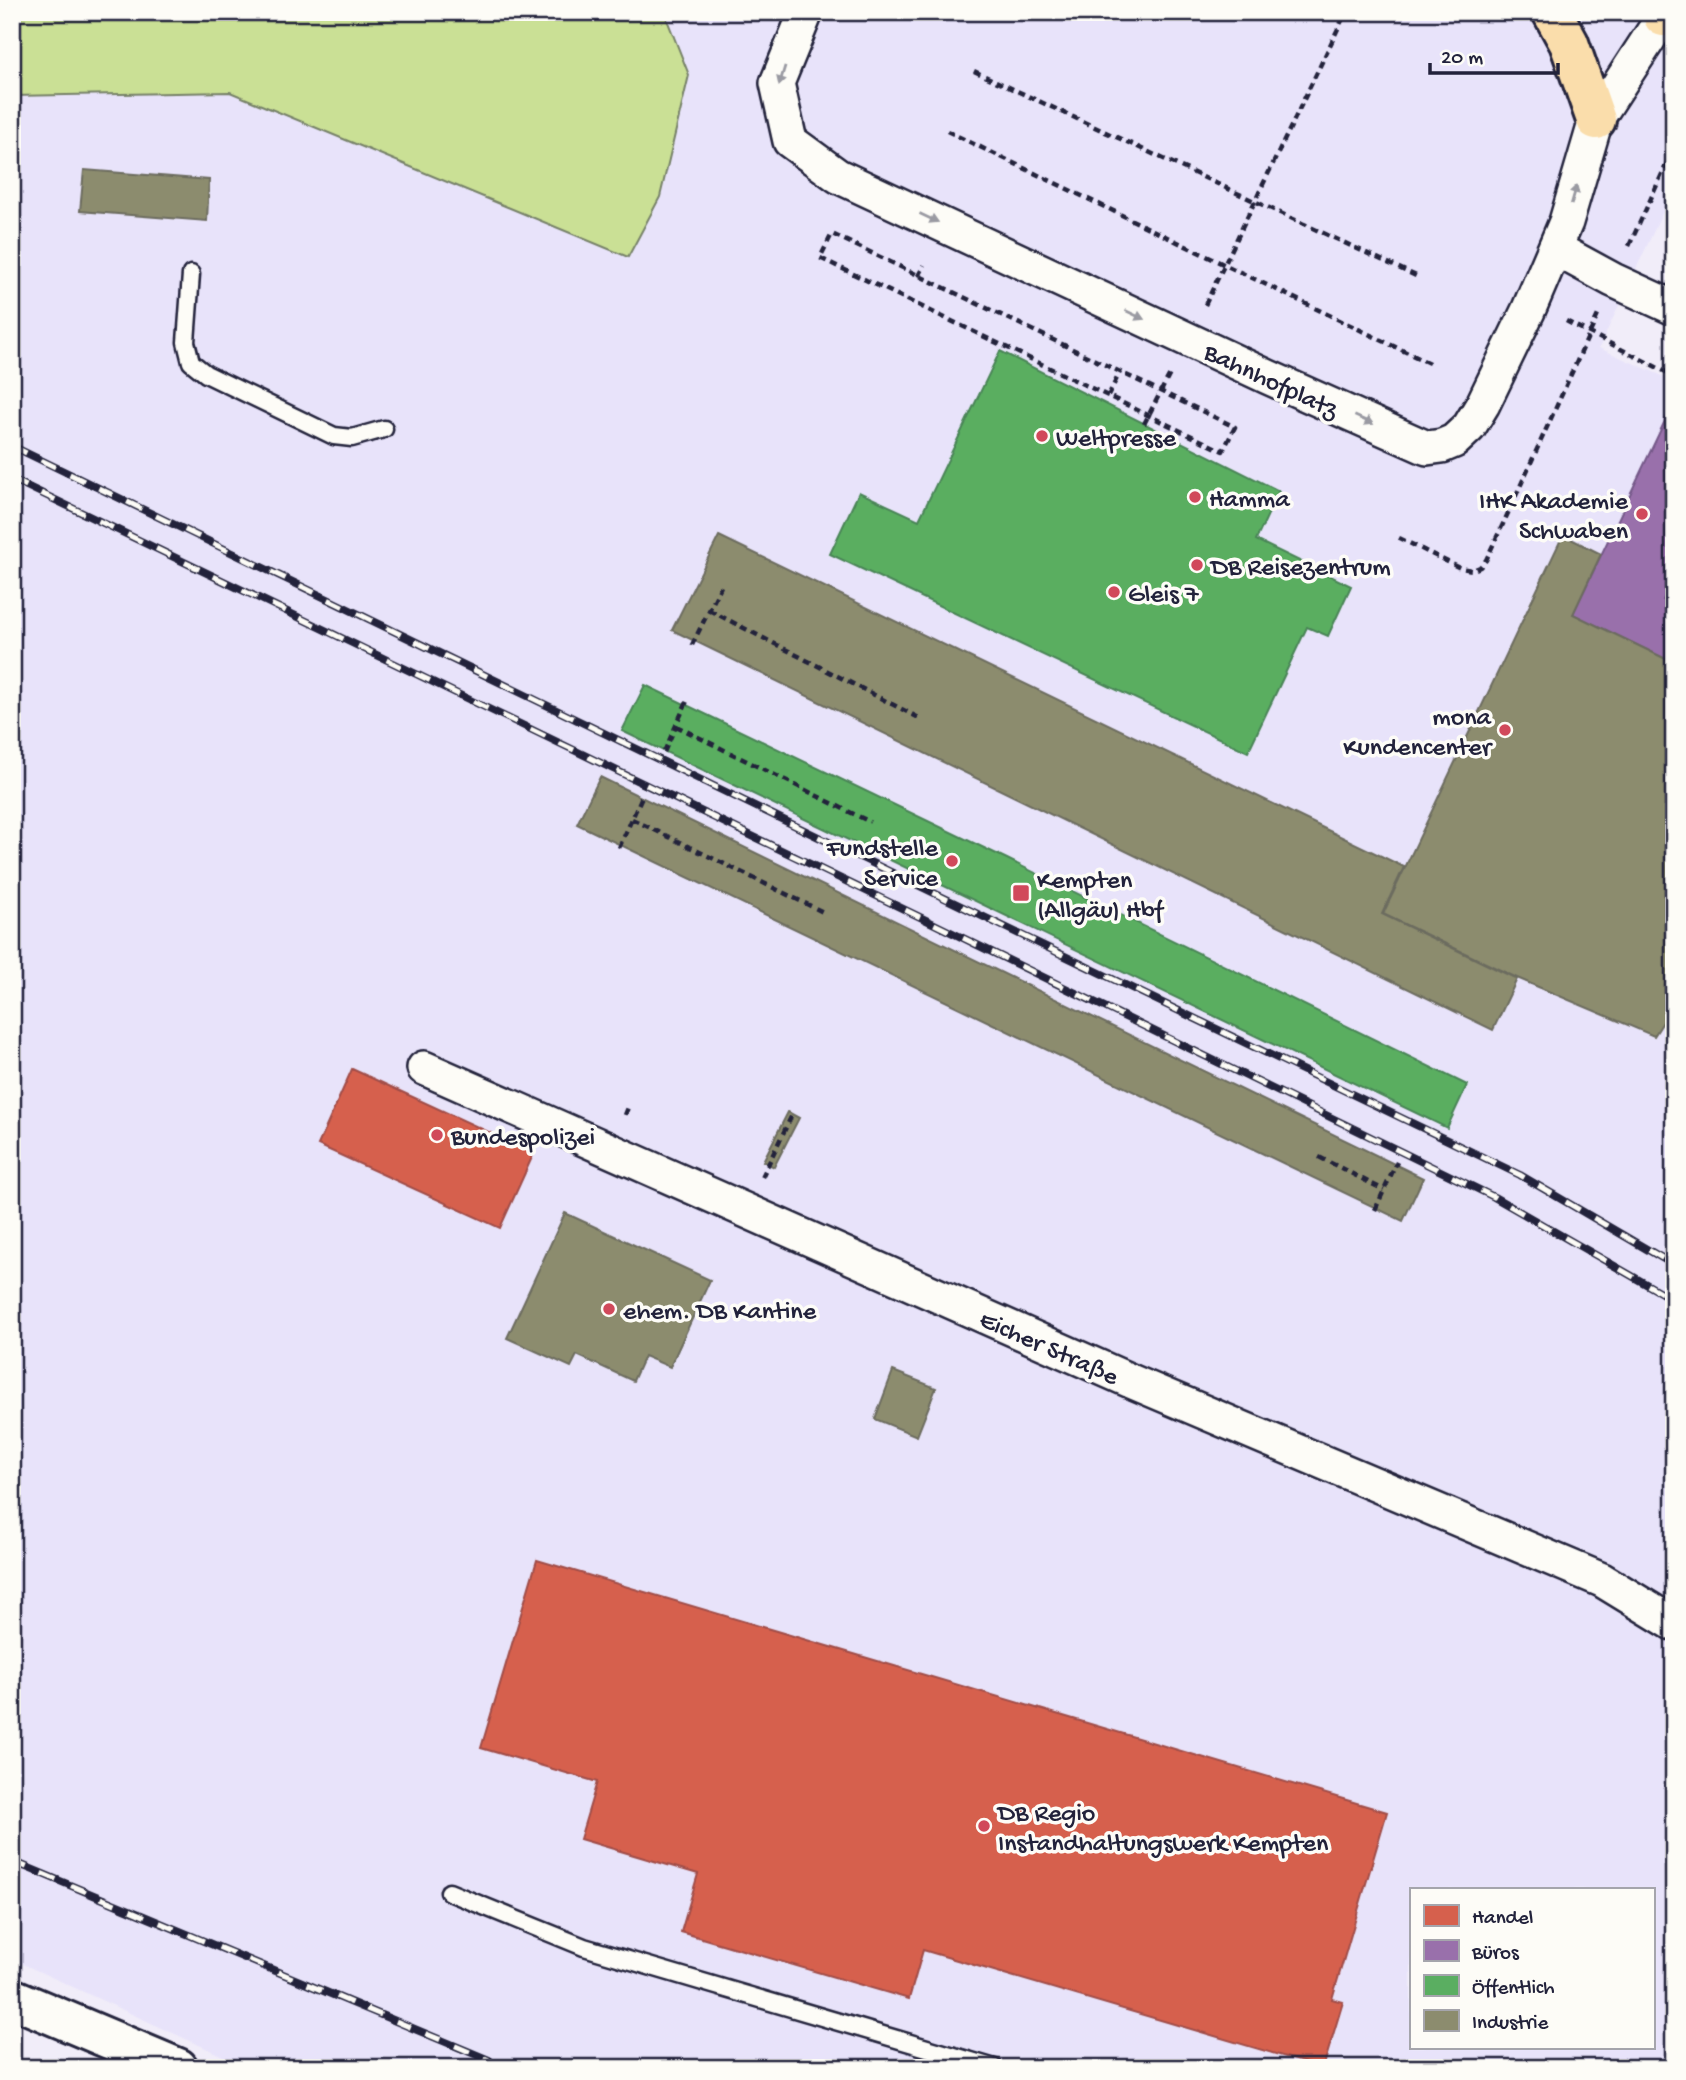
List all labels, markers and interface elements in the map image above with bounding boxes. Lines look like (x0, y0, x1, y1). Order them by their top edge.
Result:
scale bar (1430, 32, 1558, 76)
text: 20 m (1441, 47, 1483, 72)
one-way arrow (776, 65, 786, 86)
one-way arrow (1570, 184, 1580, 205)
one-way arrow (919, 212, 939, 224)
one-way arrow (1125, 309, 1145, 321)
street label: Bahnhofplatz (1197, 338, 1344, 428)
one-way arrow (1354, 414, 1374, 426)
place label: Weltpresse (1056, 425, 1176, 456)
marker: Weltpresse (1034, 428, 1050, 444)
place label: Hamma (1209, 486, 1291, 517)
place label: IHK Akademie Schwaben (1479, 488, 1629, 549)
marker: Hamma (1187, 489, 1203, 505)
marker: IHK Akademie Schwaben (1634, 506, 1650, 522)
place label: DB Reisezentrum (1209, 554, 1391, 585)
marker: DB Reisezentrum (1189, 557, 1205, 573)
place label: Gleis 7 (1128, 581, 1200, 612)
marker: Gleis 7 (1106, 584, 1122, 600)
place label: mona Kundencenter (1343, 704, 1494, 765)
marker: mona Kundencenter (1497, 722, 1513, 738)
place label: Fundstelle Service (825, 835, 939, 896)
marker: Fundstelle Service (944, 853, 960, 869)
place label: Kempten (Allgäu) Hbf (1037, 867, 1165, 928)
marker: Kempten (Allgäu) Hbf (1011, 883, 1031, 903)
place label: Bundespolizei (450, 1124, 595, 1155)
marker: Bundespolizei (429, 1127, 445, 1143)
place label: ehem. DB Kantine (623, 1298, 817, 1329)
marker: ehem. DB Kantine (601, 1301, 617, 1317)
street label: Eicher Straße (974, 1306, 1123, 1395)
place label: DB Regio Instandhaltungswerk Kempten (996, 1800, 1329, 1861)
marker: DB Regio Instandhaltungswerk Kempten (976, 1818, 992, 1834)
legend (1410, 1888, 1654, 2048)
text: Handel (1472, 1907, 1533, 1932)
text: Büros (1471, 1942, 1520, 1967)
text: Öffentlich (1472, 1977, 1554, 2002)
text: Industrie (1472, 2012, 1549, 2037)

